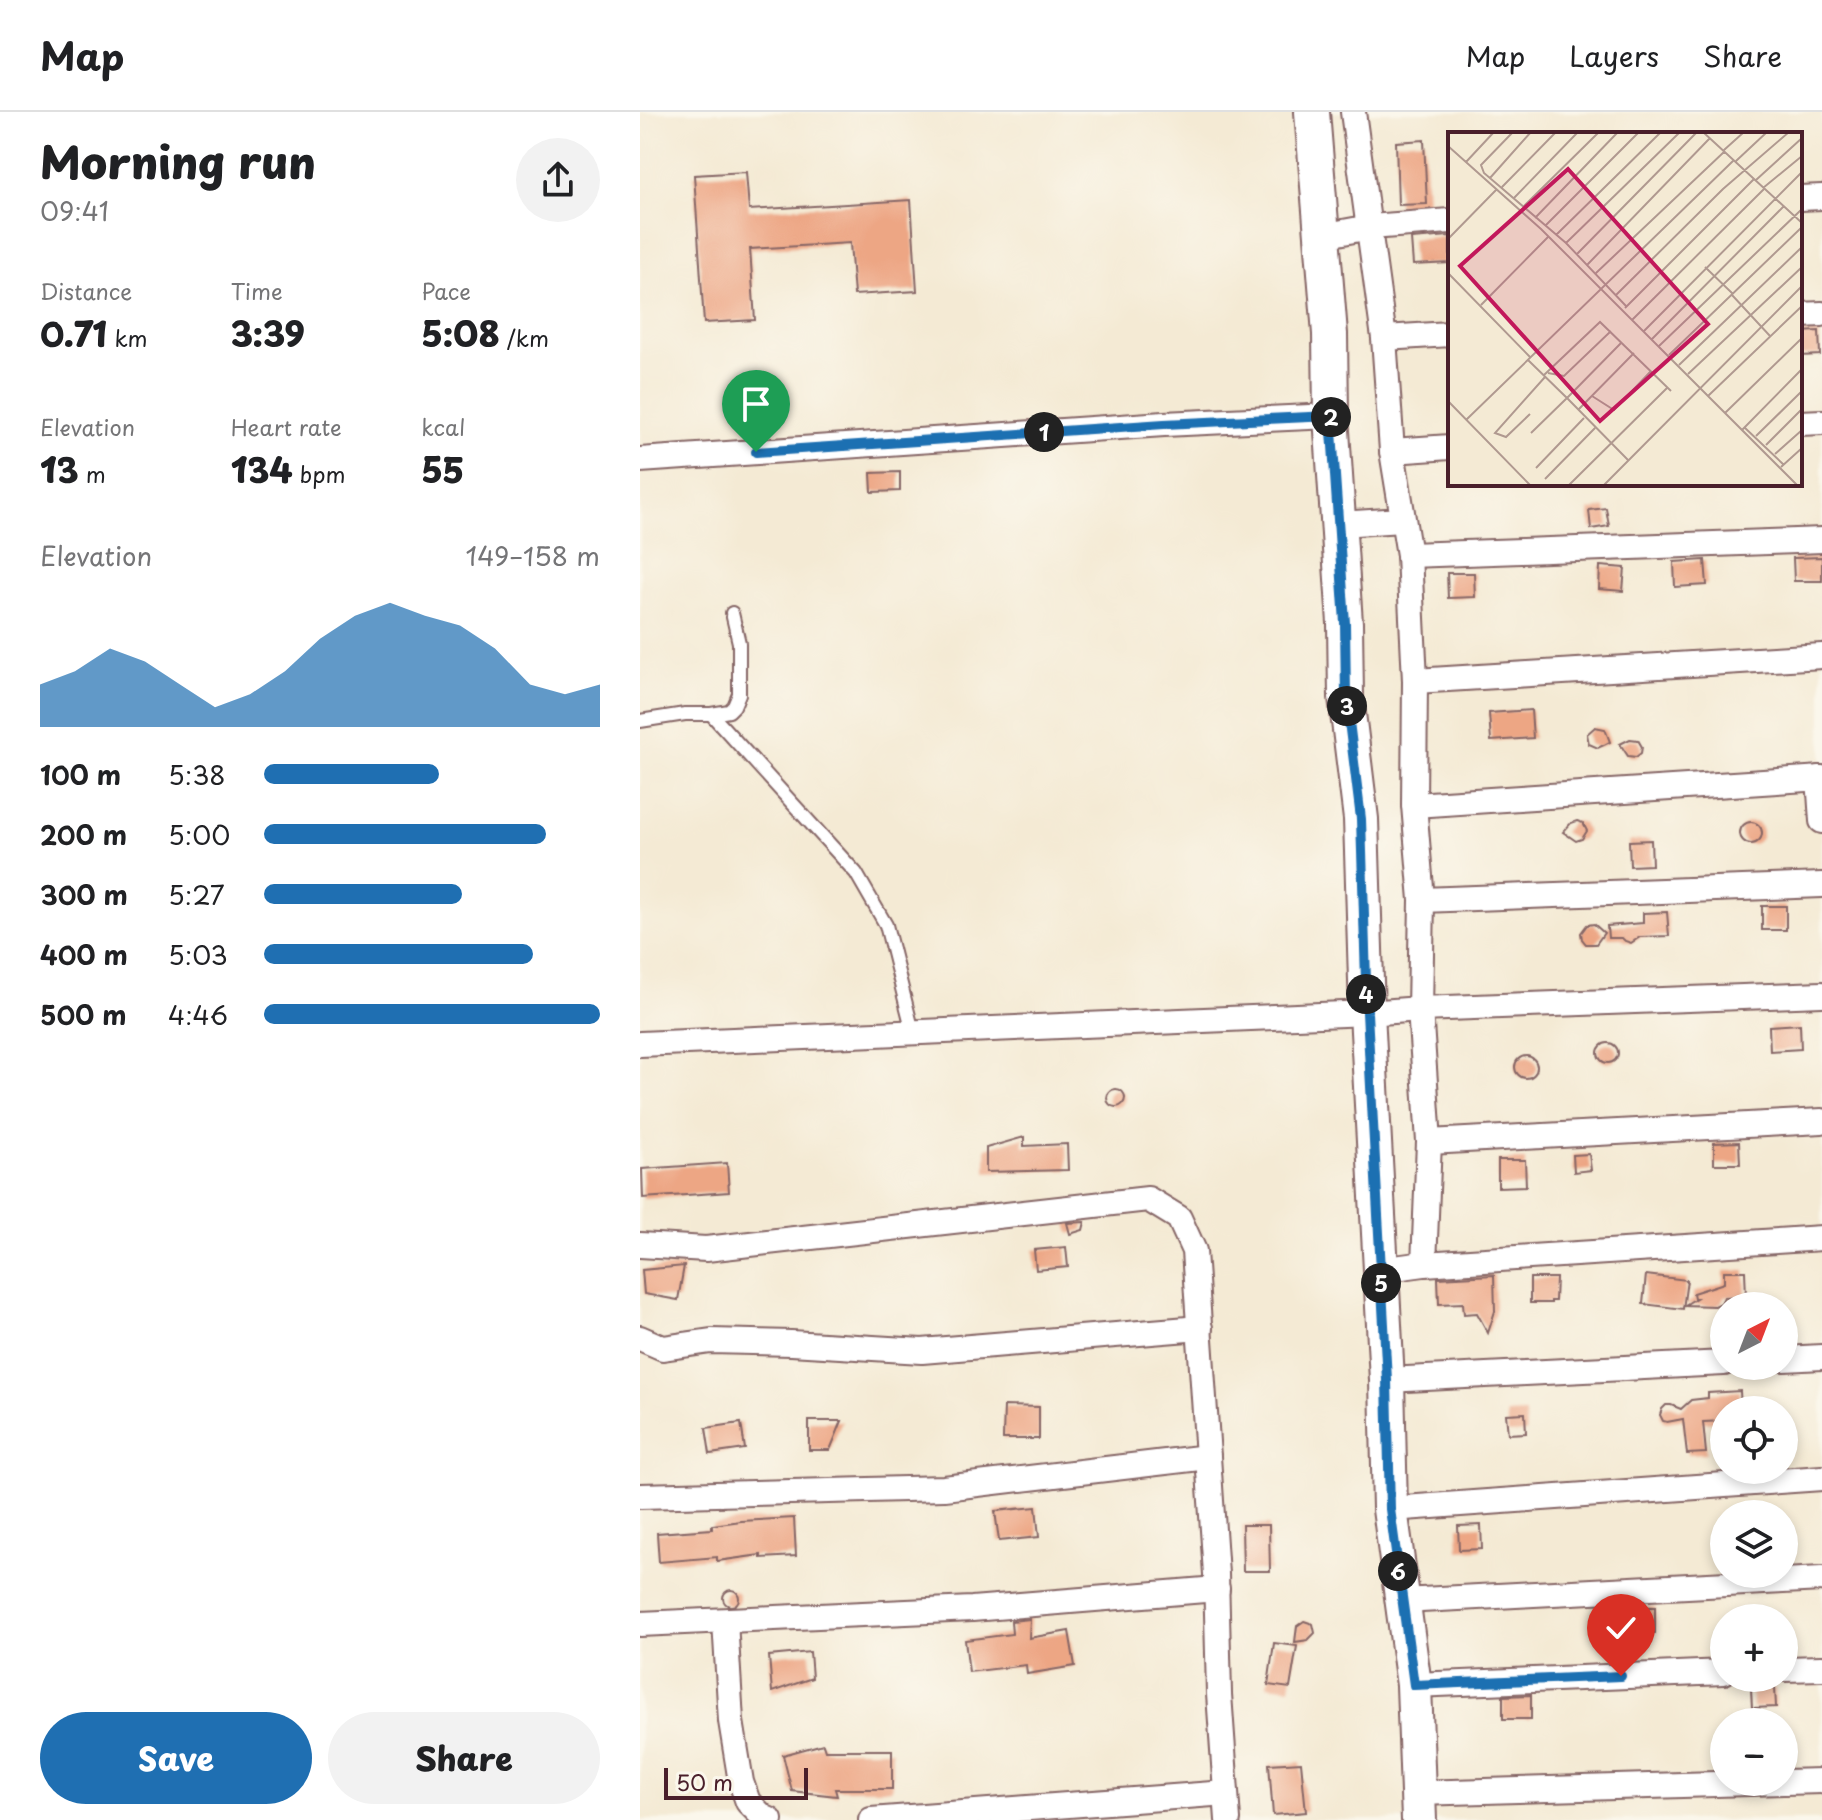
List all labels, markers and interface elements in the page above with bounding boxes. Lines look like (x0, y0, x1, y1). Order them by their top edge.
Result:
text: Map (40, 27, 124, 84)
text: Map (1465, 34, 1525, 77)
text: Layers (1569, 34, 1659, 77)
text: Share (1703, 34, 1782, 77)
text: Morning run (40, 128, 316, 194)
inset map (1448, 132, 1802, 486)
button: share (516, 138, 600, 222)
text: 09:41 (40, 191, 109, 230)
text: Distance (40, 274, 132, 307)
text: Time (231, 274, 283, 307)
text: Pace (421, 274, 471, 307)
text: 0.71 (40, 307, 107, 359)
text: 3:39 (231, 307, 305, 359)
text: 5:08 (421, 307, 500, 359)
text: km (107, 321, 148, 354)
text: /km (500, 321, 549, 354)
pin (722, 370, 790, 452)
icon: arrive (734, 382, 778, 426)
pin: 2 (1311, 397, 1351, 437)
text: 2 (1323, 400, 1339, 433)
text: Elevation (40, 410, 135, 443)
text: Heart rate (231, 410, 342, 443)
text: kcal (421, 410, 465, 443)
pin: 1 (1024, 412, 1064, 452)
text: 1 (1039, 415, 1049, 448)
text: 13 (40, 443, 79, 495)
text: 134 (231, 443, 293, 495)
text: 55 (421, 443, 464, 495)
text: m (79, 457, 106, 490)
text: bpm (293, 457, 345, 490)
text: Elevation (40, 536, 152, 575)
text: 149–158 m (466, 536, 600, 575)
pin: 3 (1327, 686, 1367, 726)
text: 3 (1340, 689, 1354, 722)
text: 100 m (40, 755, 121, 794)
text: 5:38 (168, 755, 226, 794)
text: 200 m (40, 815, 127, 854)
text: 5:00 (168, 815, 230, 854)
text: 300 m (40, 875, 128, 914)
text: 5:27 (168, 875, 225, 914)
text: 400 m (40, 935, 128, 974)
text: 5:03 (168, 935, 228, 974)
pin: 4 (1346, 974, 1386, 1014)
text: 4 (1359, 977, 1373, 1010)
text: 500 m (40, 995, 126, 1034)
text: 4:46 (168, 995, 228, 1034)
pin: 5 (1361, 1263, 1401, 1303)
text: 5 (1374, 1266, 1388, 1299)
north arrow (1710, 1292, 1798, 1380)
map controls (1710, 1292, 1798, 1796)
button: locate (1710, 1396, 1798, 1484)
button: layers (1710, 1500, 1798, 1588)
pin: 6 (1378, 1551, 1418, 1591)
text: 6 (1390, 1554, 1406, 1587)
pin (1587, 1594, 1655, 1676)
button: + (1710, 1604, 1798, 1692)
icon: check (1599, 1606, 1643, 1650)
button: − (1710, 1708, 1798, 1796)
button: Save (40, 1712, 312, 1804)
button: Share (328, 1712, 600, 1804)
scale bar (664, 1764, 808, 1800)
text: 50 m (676, 1765, 733, 1798)

